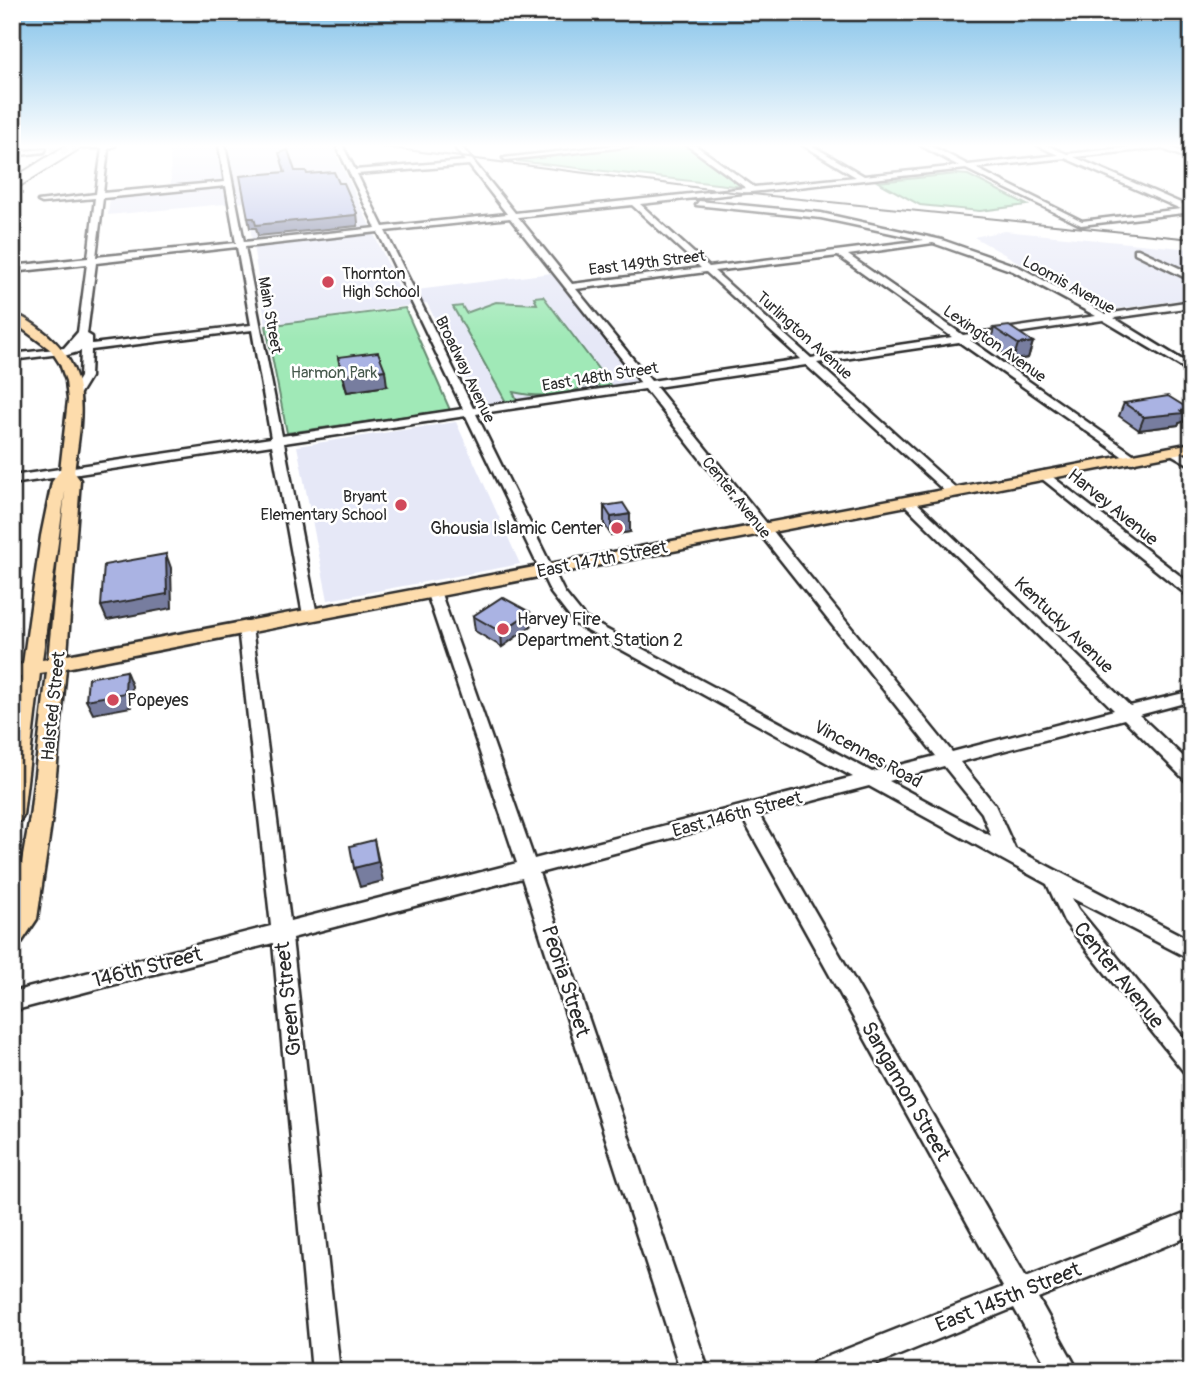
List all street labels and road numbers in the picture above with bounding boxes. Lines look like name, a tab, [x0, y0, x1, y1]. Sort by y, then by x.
street label: East 149th Street	[588, 246, 707, 280]
street label: Loomis Avenue	[1019, 251, 1118, 319]
street label: Main Street	[253, 275, 287, 356]
street label: Turlington Avenue	[752, 287, 857, 384]
street label: Lexington Avenue	[939, 301, 1050, 387]
street label: Broadway Avenue	[431, 313, 500, 426]
street label: East 148th Street	[541, 358, 660, 396]
street label: Center Avenue	[697, 453, 775, 542]
street label: Harvey Avenue	[1063, 464, 1163, 551]
street label: East 147th Street	[535, 535, 670, 583]
street label: Kentucky Avenue	[1009, 572, 1118, 679]
street label: Halsted Street	[36, 650, 71, 762]
street label: Vincennes Road	[810, 715, 926, 794]
street label: East 146th Street	[670, 786, 805, 843]
street label: Center Avenue	[1067, 916, 1170, 1035]
street label: Peoria Street	[535, 922, 596, 1041]
street label: Green Street	[269, 940, 308, 1057]
street label: 146th Street	[89, 941, 205, 994]
street label: Sangamon Street	[855, 1017, 957, 1166]
street label: East 145th Street	[931, 1256, 1085, 1339]

